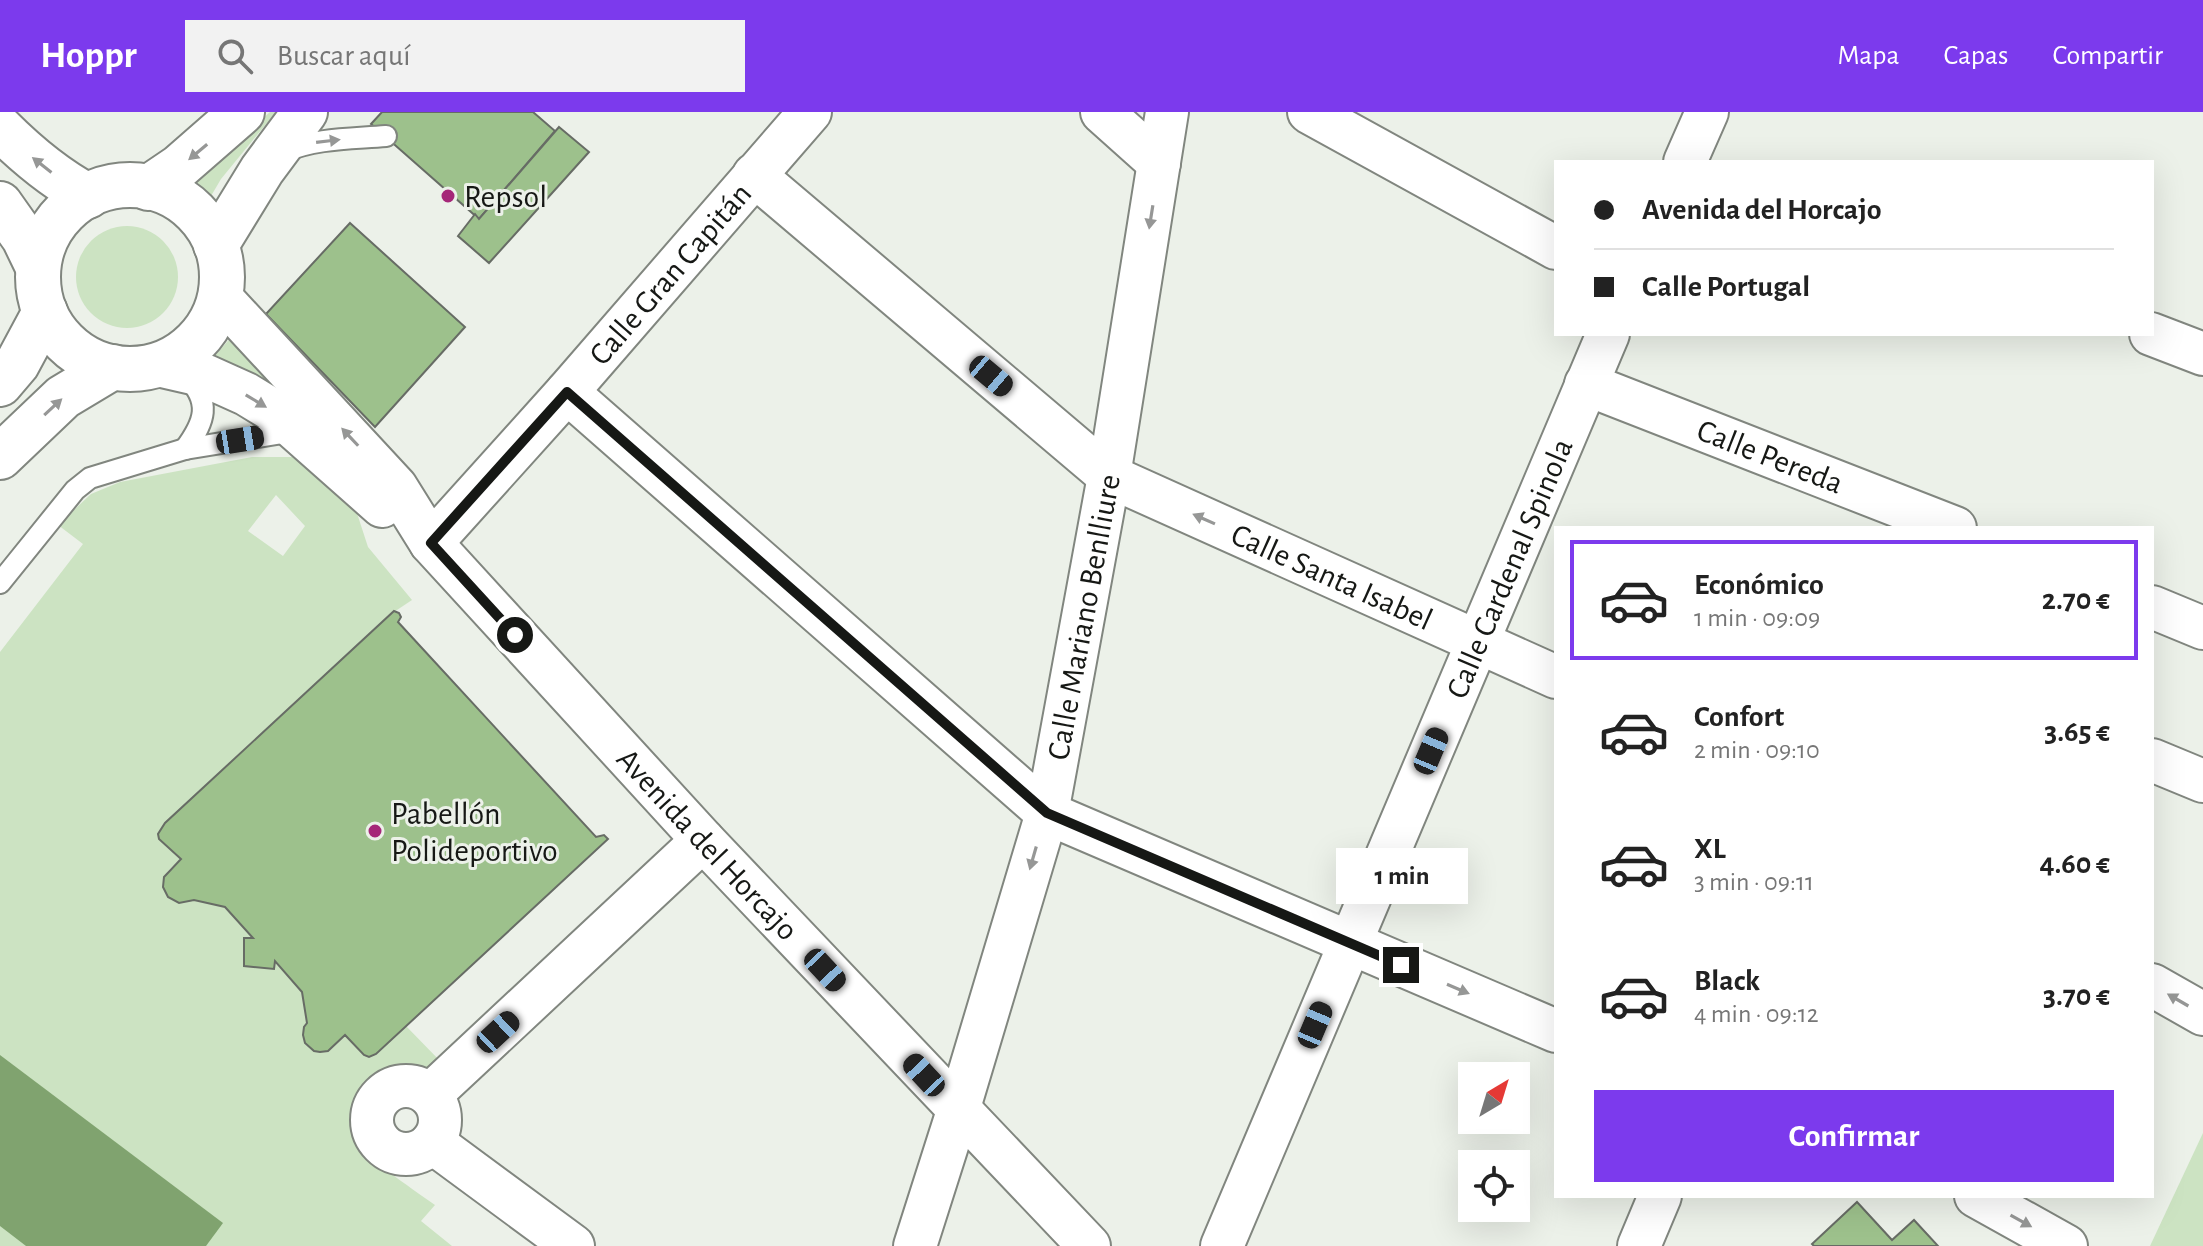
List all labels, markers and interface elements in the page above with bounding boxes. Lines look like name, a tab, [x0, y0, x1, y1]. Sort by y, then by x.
search box	[185, 20, 745, 92]
icon: search	[213, 34, 257, 78]
text: Hoppr	[40, 37, 137, 75]
text: Buscar aquí	[277, 41, 410, 71]
text: Mapa	[1837, 42, 1899, 70]
text: Capas	[1943, 42, 2008, 70]
text: Compartir	[2052, 42, 2163, 70]
one-way arrow	[316, 134, 341, 147]
one-way arrow	[188, 143, 208, 160]
one-way arrow	[32, 157, 52, 173]
street label: Calle Gran Capitán	[583, 177, 758, 371]
place label: Repsol	[464, 181, 547, 213]
marker: Repsol	[439, 187, 457, 205]
text: Avenida del Horcajo	[1642, 195, 1882, 225]
one-way arrow	[1144, 205, 1157, 230]
text: Calle Portugal	[1642, 272, 1810, 302]
car	[965, 351, 1017, 401]
one-way arrow	[245, 393, 267, 407]
one-way arrow	[43, 399, 62, 417]
street label: Calle Pereda	[1693, 414, 1848, 500]
car	[214, 424, 266, 456]
one-way arrow	[341, 428, 359, 447]
street label: Calle Cardenal Spinola	[1441, 434, 1579, 703]
street label: Calle Mariano Benlliure	[1042, 472, 1126, 762]
one-way arrow	[1192, 512, 1216, 525]
street label: Calle Santa Isabel	[1226, 518, 1437, 636]
icon: car	[1598, 564, 1670, 636]
text: Económico	[1694, 570, 1824, 600]
text: 2.70 €	[2042, 585, 2110, 615]
text: 1 min · 09:09	[1694, 605, 1820, 631]
route start	[497, 617, 533, 653]
icon: car	[1598, 696, 1670, 768]
text: Confort	[1694, 702, 1784, 732]
text: 3.65 €	[2044, 717, 2110, 747]
car	[1411, 724, 1451, 778]
text: 2 min · 09:10	[1694, 737, 1820, 763]
street label: Avenida del Horcajo	[611, 743, 804, 947]
place label: Pabellón Polideportivo	[391, 798, 558, 867]
marker: Pabellón Polideportivo	[366, 822, 384, 840]
icon: car	[1598, 828, 1670, 900]
text: XL	[1694, 834, 1726, 864]
one-way arrow	[1026, 846, 1039, 870]
callout: 1 min	[1335, 849, 1467, 905]
text: 4.60 €	[2039, 849, 2110, 879]
text: 1 min	[1375, 863, 1429, 889]
text: 3 min · 09:11	[1694, 869, 1814, 895]
car	[800, 944, 850, 996]
route end	[1383, 947, 1419, 983]
icon: car	[1598, 960, 1670, 1032]
text: Black	[1694, 966, 1760, 996]
text: 3.70 €	[2043, 981, 2110, 1011]
one-way arrow	[1447, 983, 1470, 996]
one-way arrow	[2166, 993, 2189, 1007]
car	[1295, 998, 1335, 1052]
text: 4 min · 09:12	[1694, 1001, 1819, 1027]
car	[472, 1007, 524, 1057]
car	[899, 1049, 949, 1101]
north arrow	[1458, 1062, 1530, 1134]
map controls	[1458, 1062, 1530, 1222]
button: Confirmar	[1594, 1090, 2114, 1182]
button: locate	[1458, 1150, 1530, 1222]
one-way arrow	[2010, 1214, 2032, 1228]

